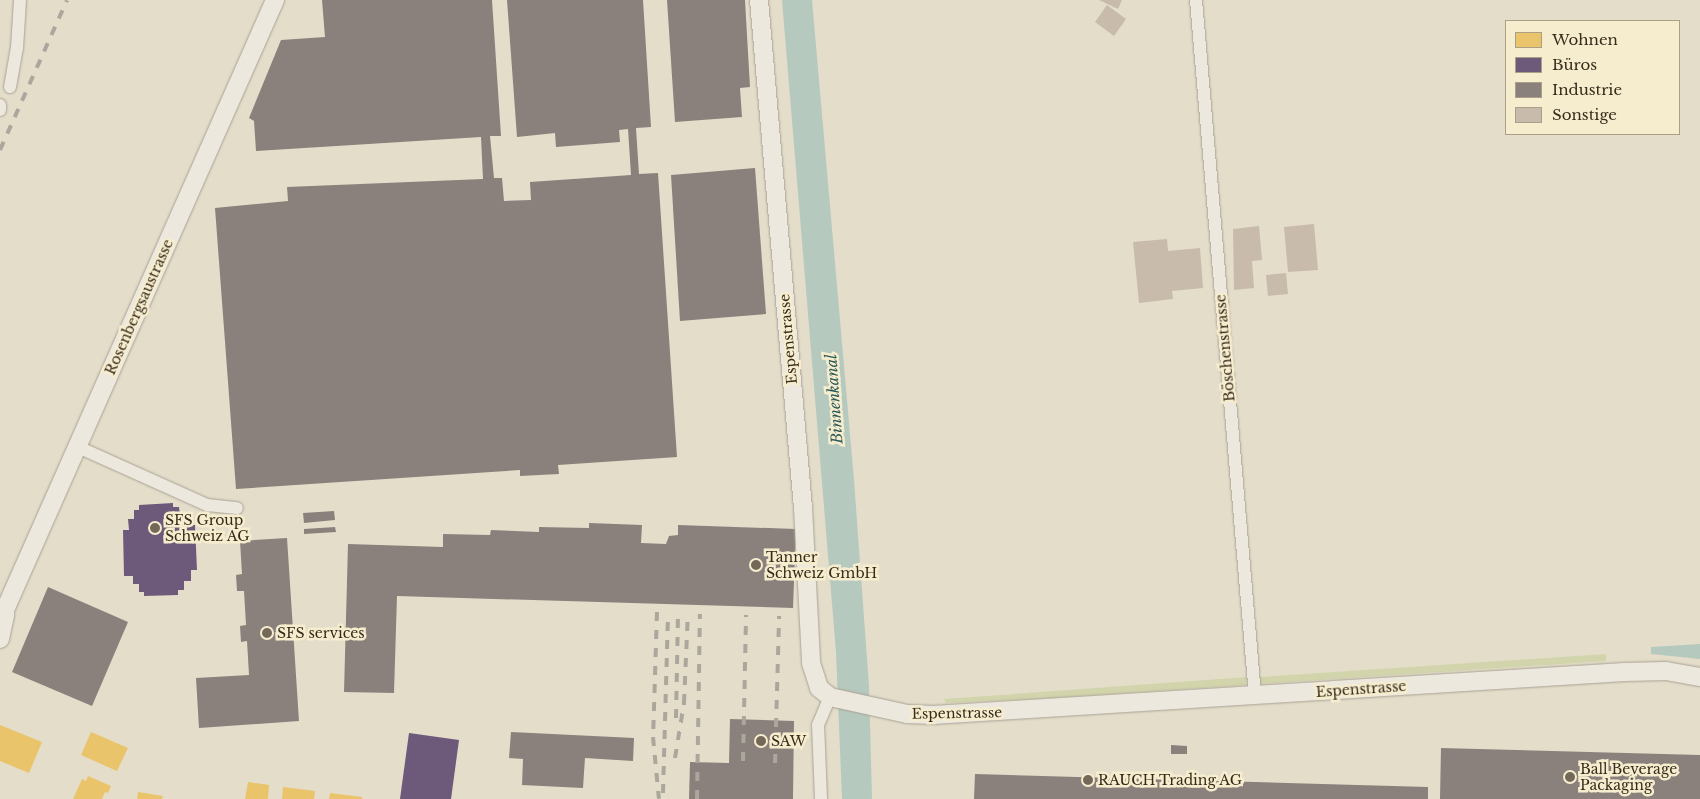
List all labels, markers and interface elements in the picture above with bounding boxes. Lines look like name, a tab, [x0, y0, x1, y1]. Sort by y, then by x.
legend	[1505, 20, 1680, 135]
text: Wohnen	[1552, 30, 1618, 49]
text: Büros	[1552, 55, 1597, 74]
text: Industrie	[1552, 80, 1622, 99]
text: Sonstige	[1552, 105, 1617, 124]
street label: Rosenbergsaustrasse	[102, 237, 176, 377]
street label: Espenstrasse	[776, 293, 800, 385]
street label: Böschenstrasse	[1212, 294, 1238, 402]
water label: Binnenkanal	[822, 354, 846, 444]
place label: SFS Group Schweiz AG	[165, 512, 250, 544]
marker: SFS Group Schweiz AG	[149, 522, 161, 534]
place label: Tanner Schweiz GmbH	[766, 549, 877, 582]
marker: Tanner Schweiz GmbH	[750, 559, 762, 571]
place label: SFS services	[277, 625, 365, 641]
marker: SFS services	[261, 627, 273, 639]
street label: Espenstrasse	[1315, 677, 1407, 701]
street label: Espenstrasse	[912, 704, 1002, 722]
place label: SAW	[771, 733, 806, 749]
marker: SAW	[755, 735, 767, 747]
place label: Ball Beverage Packaging	[1580, 761, 1677, 794]
marker: Ball Beverage Packaging	[1564, 771, 1576, 783]
place label: RAUCH Trading AG	[1098, 772, 1243, 788]
marker: RAUCH Trading AG	[1082, 774, 1094, 786]

